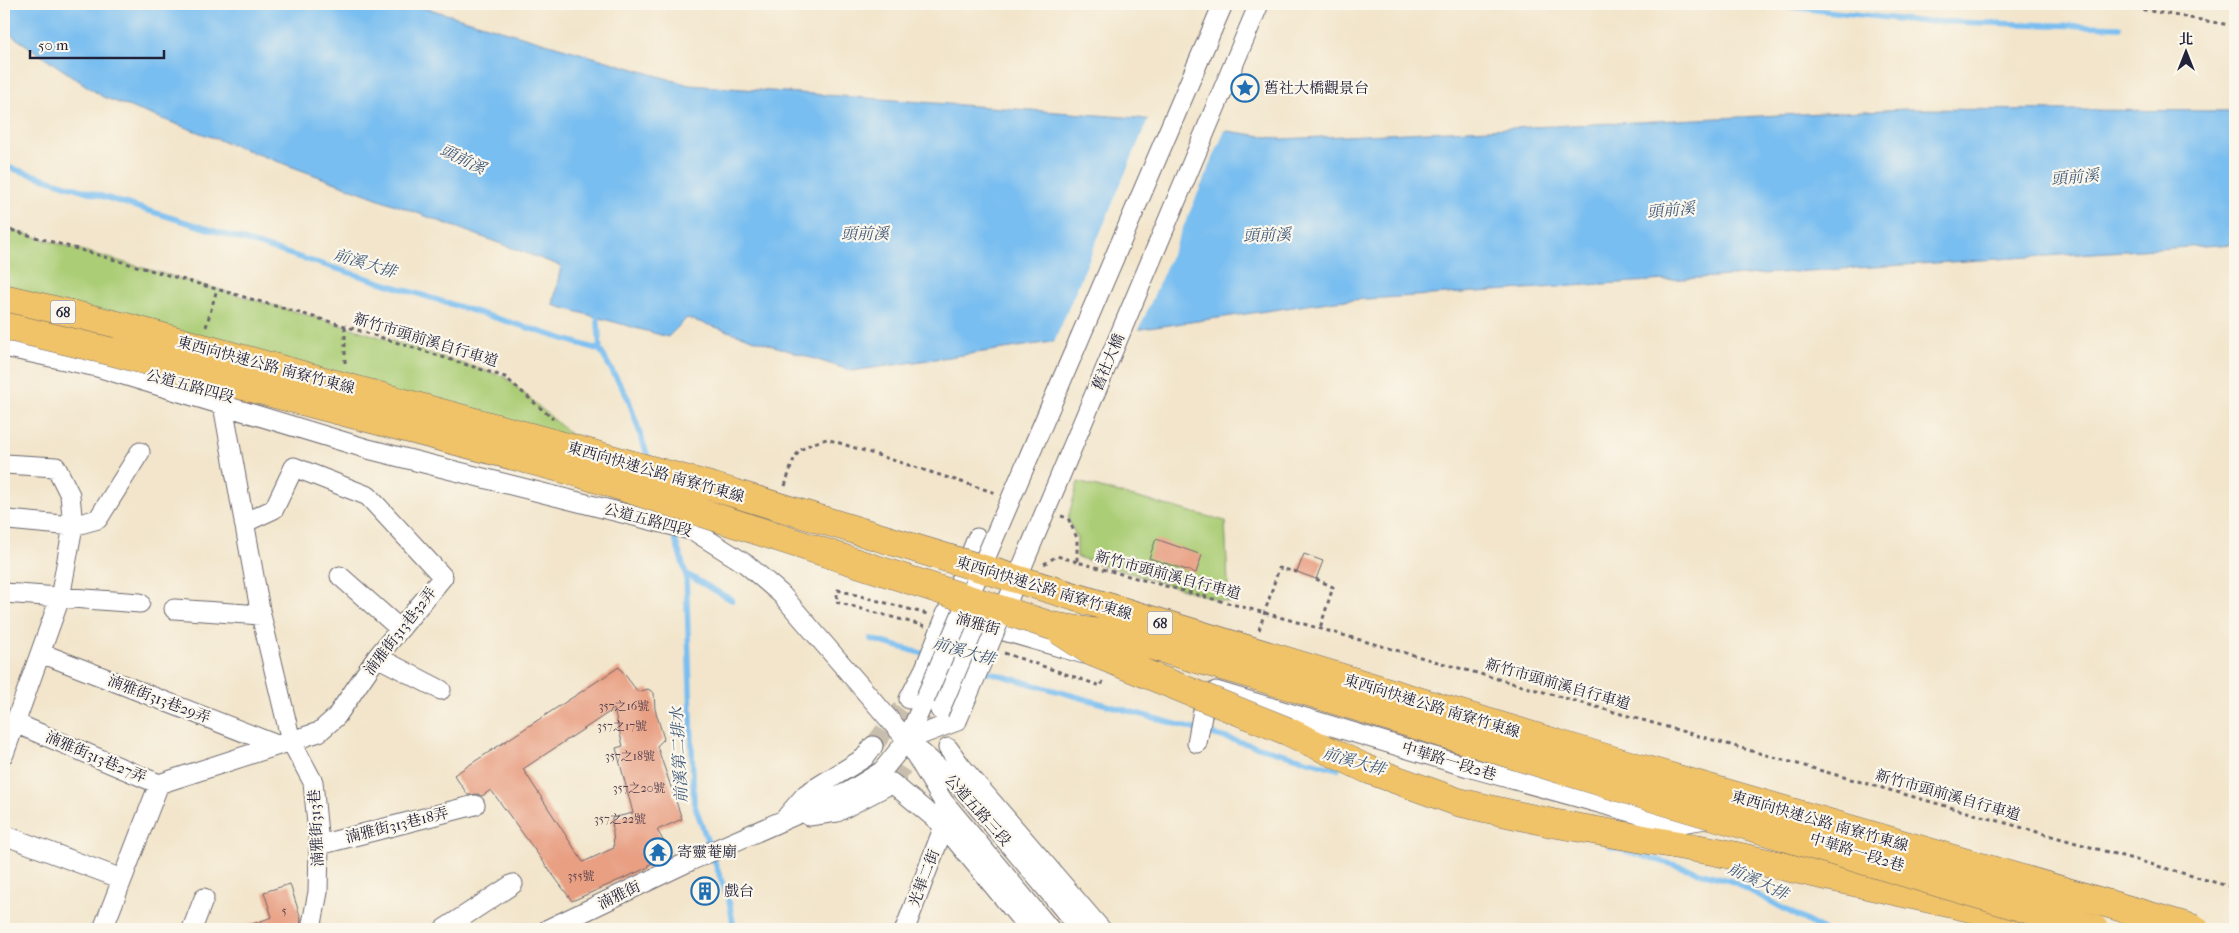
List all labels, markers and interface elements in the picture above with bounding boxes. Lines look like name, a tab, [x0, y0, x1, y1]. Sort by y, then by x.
scale bar	[30, 28, 164, 60]
north arrow	[2162, 28, 2212, 78]
text: 北	[2179, 31, 2193, 48]
text: 50 m	[38, 36, 69, 54]
place icon: 舊社大橋觀景台	[1230, 73, 1260, 103]
place label: 舊社大橋觀景台	[1264, 79, 1369, 97]
water label: 頭前溪	[437, 140, 491, 179]
water label: 頭前溪	[2050, 165, 2102, 189]
water label: 頭前溪	[1646, 198, 1698, 222]
water label: 頭前溪	[841, 224, 891, 243]
water label: 頭前溪	[1243, 225, 1293, 245]
water label: 前溪大排	[332, 245, 400, 282]
road number: 68	[50, 300, 76, 324]
street label: 新竹市頭前溪自行車道	[352, 309, 500, 371]
street label: 舊社大橋	[1088, 331, 1128, 393]
street label: 東西向快速公路 南寮竹東線	[175, 333, 357, 397]
street label: 公道五路四段	[144, 366, 236, 406]
street label: 東西向快速公路 南寮竹東線	[565, 438, 747, 506]
street label: 公道五路四段	[602, 500, 694, 540]
street label: 新竹市頭前溪自行車道	[1093, 547, 1243, 603]
street label: 東西向快速公路 南寮竹東線	[954, 553, 1134, 623]
street label: 湳雅街313巷32弄	[360, 583, 440, 679]
street label: 湳雅街	[954, 609, 1002, 639]
road number: 68	[1148, 612, 1172, 634]
water label: 前溪大排	[931, 633, 999, 670]
street label: 新竹市頭前溪自行車道	[1483, 655, 1633, 713]
street label: 湳雅街313巷29弄	[105, 671, 213, 727]
street label: 東西向快速公路 南寮竹東線	[1342, 671, 1522, 741]
house number: 357之16號	[599, 699, 649, 713]
water label: 前溪第二排水	[667, 705, 691, 803]
house number: 357之17號	[597, 719, 647, 733]
street label: 湳雅街313巷27弄	[43, 728, 149, 786]
street label: 中華路一段2巷	[1400, 738, 1498, 784]
water label: 前溪大排	[1321, 743, 1389, 780]
house number: 357之18號	[605, 749, 655, 763]
street label: 新竹市頭前溪自行車道	[1873, 766, 2023, 824]
street label: 公道五路三段	[941, 771, 1015, 849]
house number: 357之20號	[613, 781, 665, 795]
street label: 東西向快速公路 南寮竹東線	[1729, 787, 1911, 855]
street label: 湳雅街313巷	[305, 789, 327, 867]
street label: 湳雅街313巷18弄	[344, 803, 450, 847]
house number: 357之22號	[594, 812, 646, 826]
street label: 中華路一段2巷	[1808, 829, 1906, 875]
temple icon: 寄靈菴廟	[643, 837, 673, 867]
place label: 寄靈菴廟	[677, 843, 737, 861]
street label: 光華二街	[905, 847, 943, 909]
water label: 前溪大排	[1725, 858, 1793, 904]
house number: 355號	[567, 869, 595, 883]
building icon: 戲台	[690, 876, 720, 906]
street label: 湳雅街	[595, 877, 643, 913]
place label: 戲台	[724, 882, 754, 900]
house number: 5	[281, 904, 287, 918]

